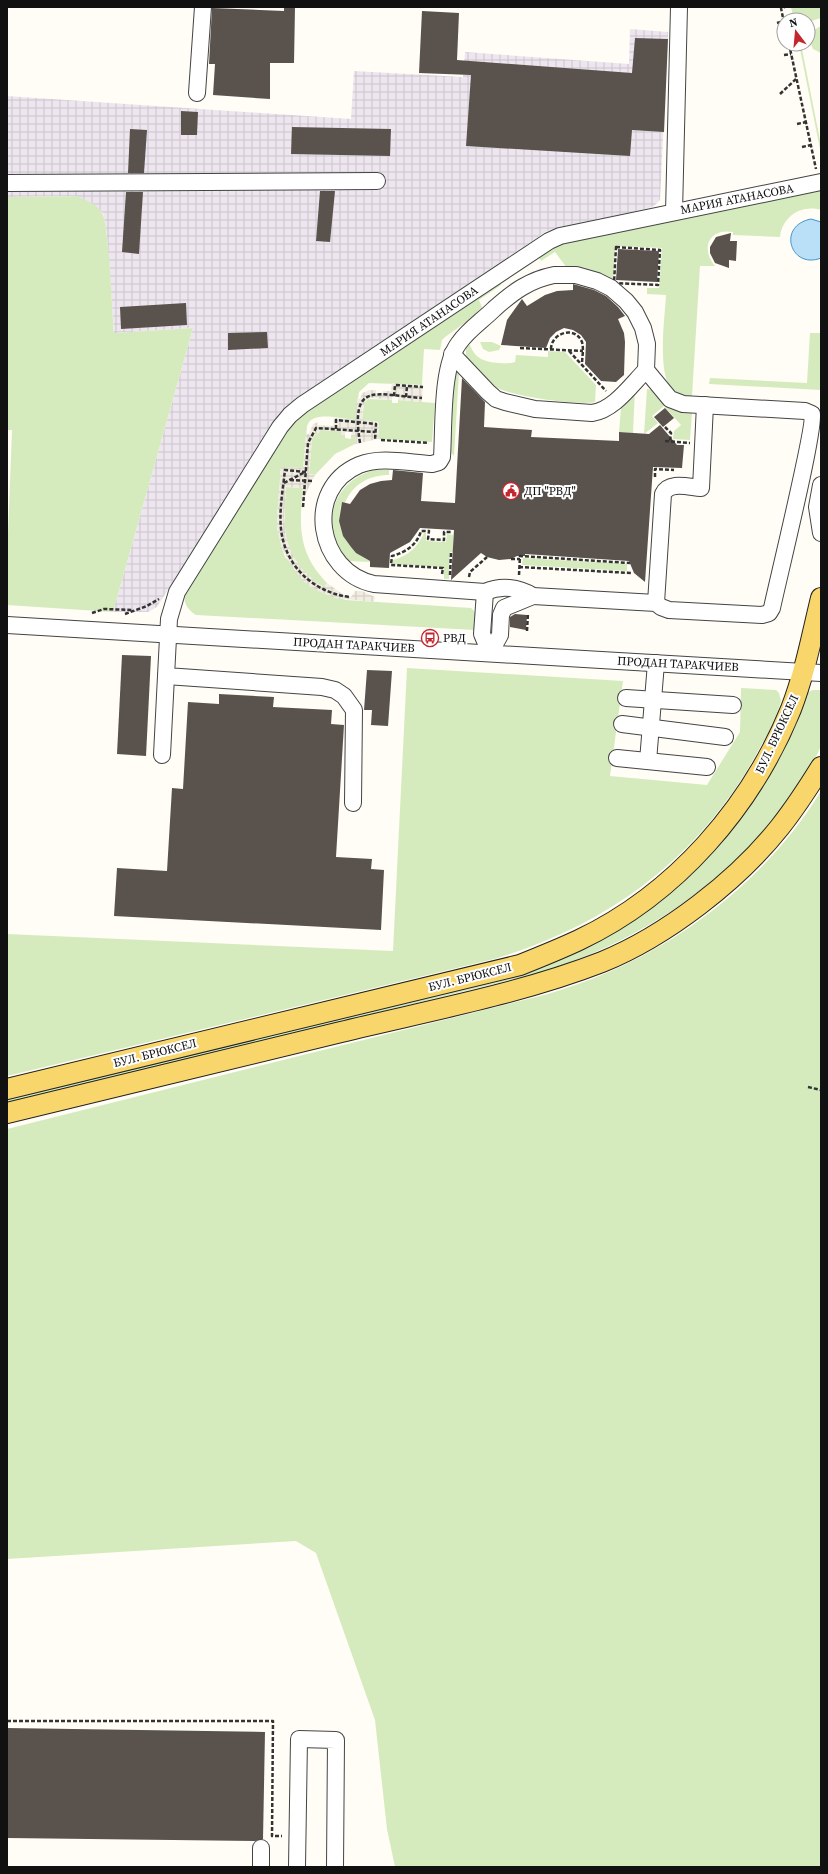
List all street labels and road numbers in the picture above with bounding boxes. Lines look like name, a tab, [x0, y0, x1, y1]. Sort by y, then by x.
street label: МАРИЯ АТАНАСОВА	[679, 180, 795, 218]
street label: МАРИЯ АТАНАСОВА	[377, 282, 481, 360]
street label: ПРОДАН ТАРАКЧИЕВ	[293, 634, 416, 656]
street label: ПРОДАН ТАРАКЧИЕВ	[617, 653, 740, 675]
street label: БУЛ. БРЮКСЕЛ	[752, 692, 802, 776]
street label: БУЛ. БРЮКСЕЛ	[427, 959, 513, 995]
street label: БУЛ. БРЮКСЕЛ	[112, 1035, 198, 1071]

